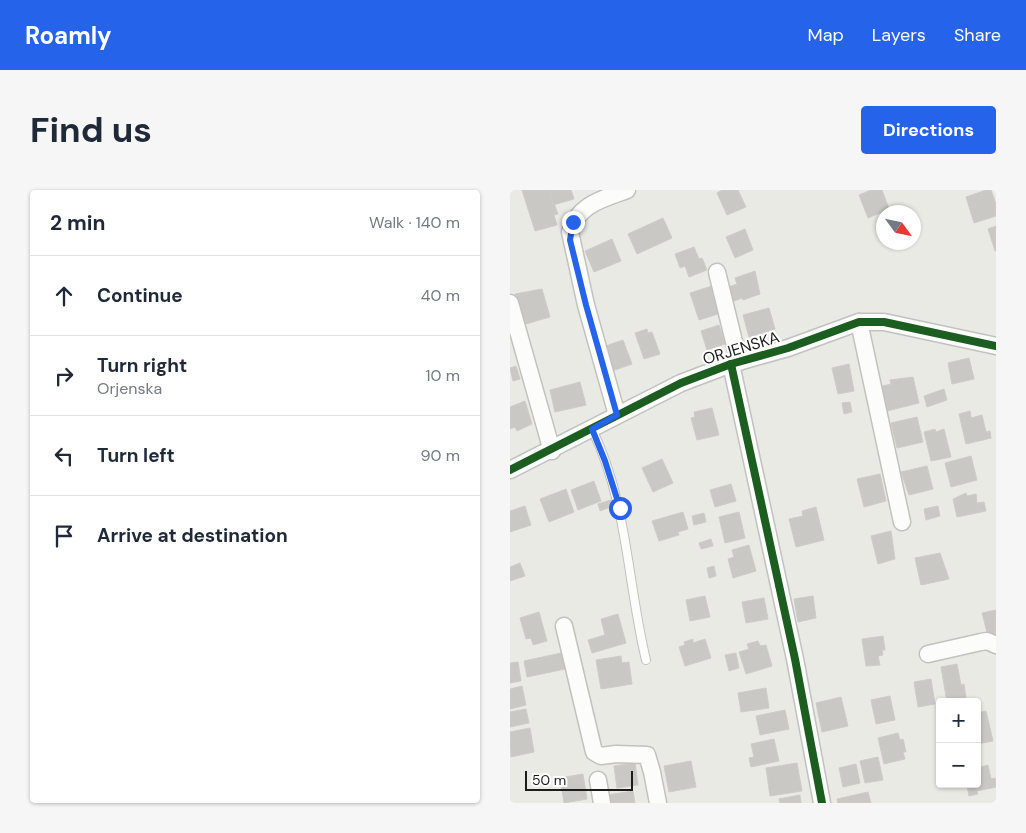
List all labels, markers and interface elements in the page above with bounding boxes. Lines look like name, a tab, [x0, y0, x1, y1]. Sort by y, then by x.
text: Roamly	[25, 20, 112, 51]
text: Map	[808, 23, 844, 47]
text: Layers	[872, 23, 926, 47]
text: Share	[954, 23, 1001, 47]
button: Directions	[861, 106, 996, 154]
text: Find us	[30, 107, 152, 153]
north arrow	[876, 205, 921, 250]
text: 2 min	[50, 209, 106, 237]
route end	[562, 211, 585, 234]
text: Walk · 140 m	[369, 212, 460, 233]
icon: ahead	[50, 282, 78, 310]
text: Continue	[97, 283, 183, 308]
text: 40 m	[421, 285, 460, 306]
street label: ORJENSKA	[700, 326, 782, 370]
text: Turn right	[97, 353, 187, 378]
icon: right	[50, 362, 78, 390]
text: 10 m	[426, 365, 460, 386]
text: Orjenska	[97, 378, 162, 399]
icon: left	[50, 442, 78, 470]
text: Turn left	[97, 443, 175, 468]
text: 90 m	[420, 445, 460, 466]
route start	[609, 497, 632, 520]
icon: arrive	[50, 522, 78, 550]
text: Arrive at destination	[97, 523, 288, 548]
map controls	[936, 698, 981, 788]
button: +	[936, 698, 981, 743]
button: −	[936, 743, 981, 788]
scale bar	[525, 768, 632, 791]
text: 50 m	[532, 771, 566, 789]

